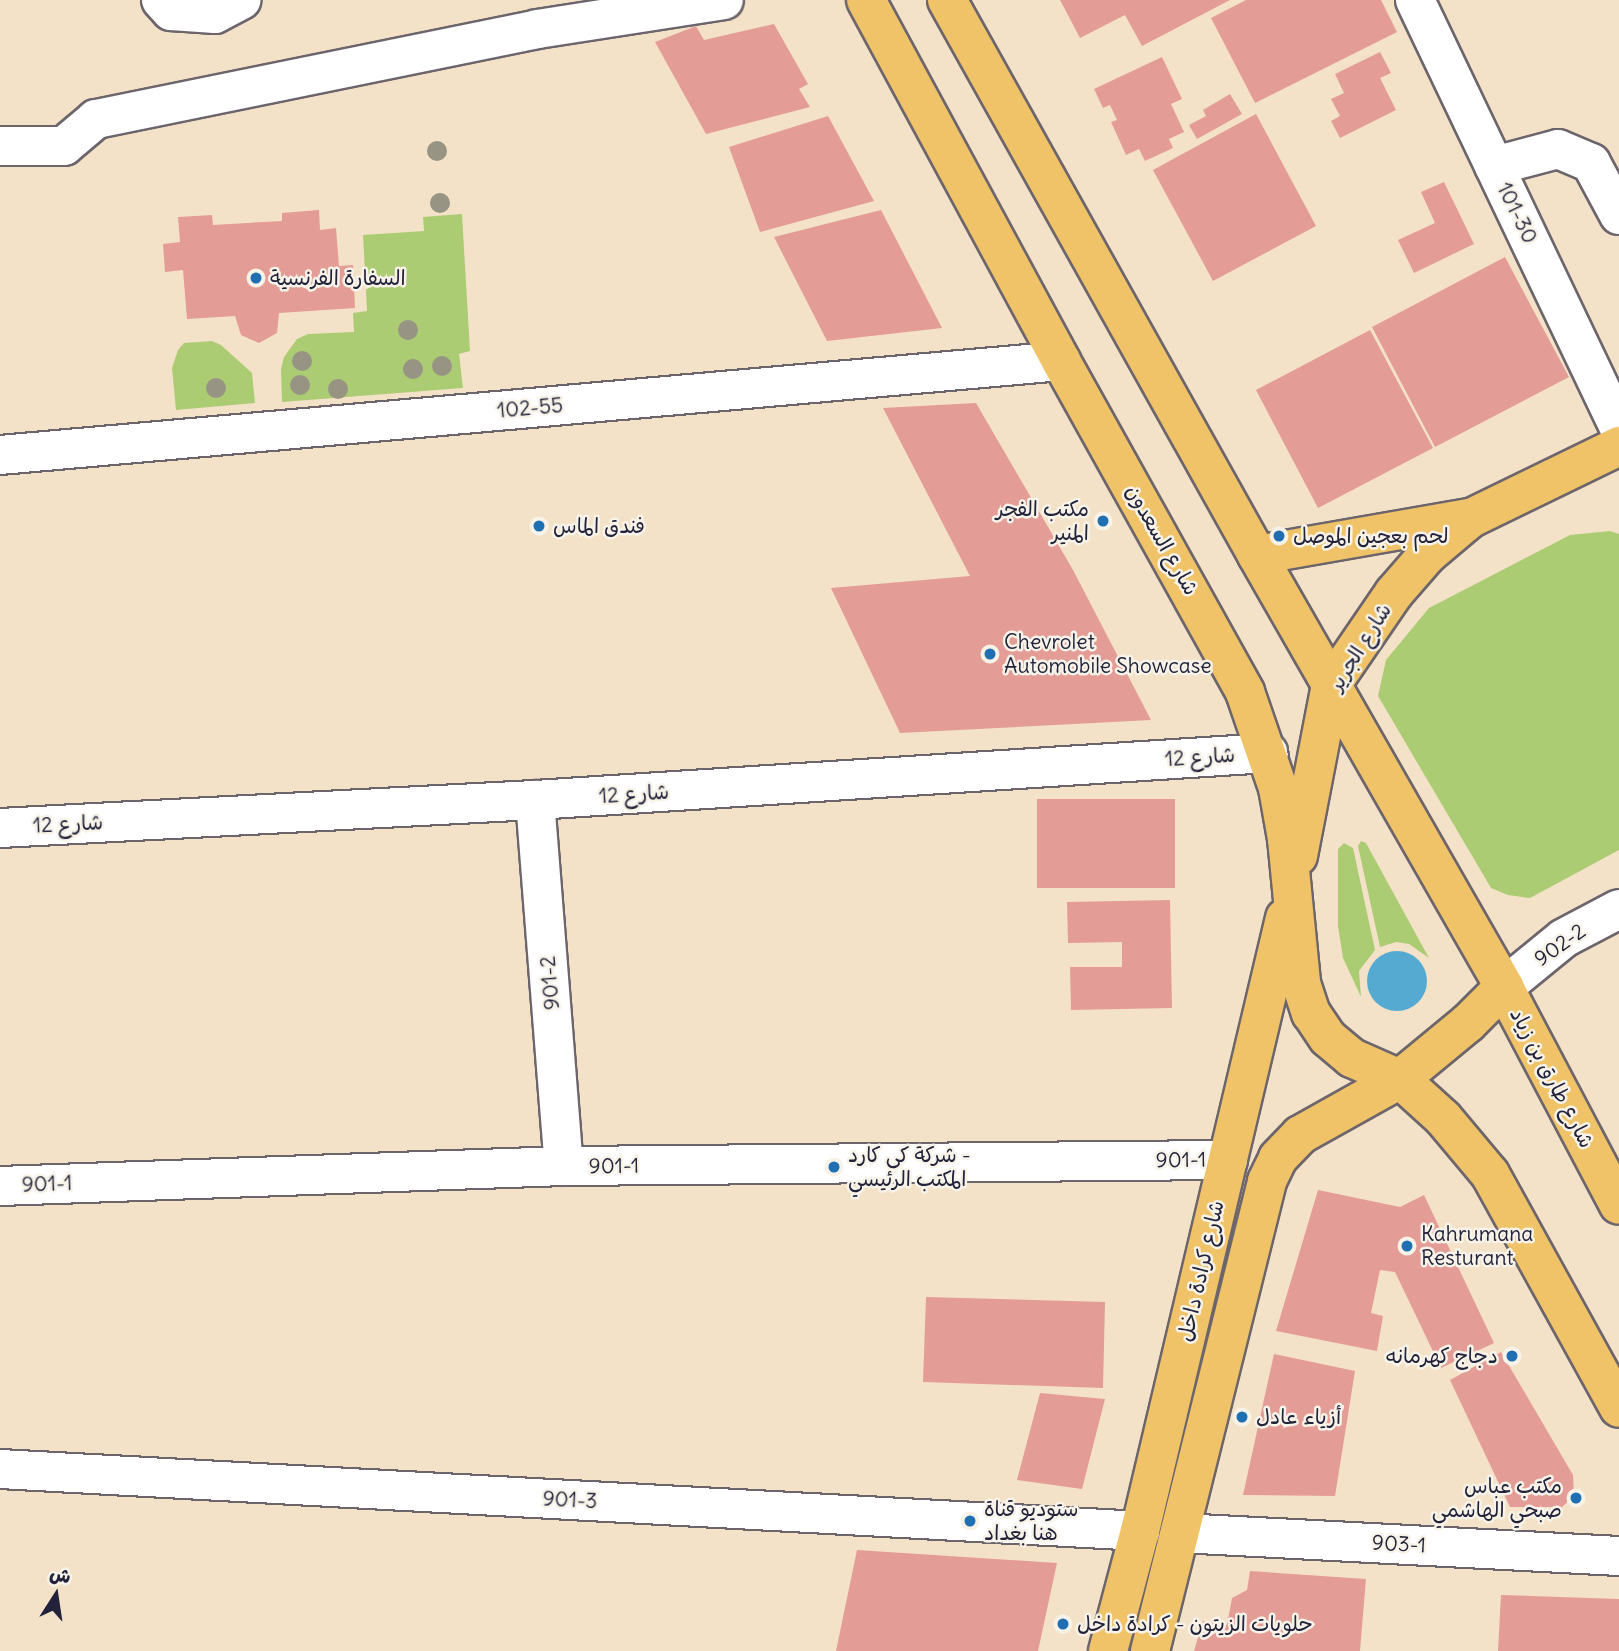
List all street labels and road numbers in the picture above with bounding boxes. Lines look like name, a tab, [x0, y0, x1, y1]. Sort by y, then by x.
street label: 101-30	[1491, 178, 1543, 248]
street label: 102-55	[496, 393, 564, 423]
street label: شارع السعدون	[1120, 480, 1204, 600]
street label: شارع الجرير	[1323, 599, 1397, 695]
street label: شارع 12	[1164, 742, 1236, 772]
street label: شارع 12	[598, 779, 670, 809]
street label: شارع 12	[32, 810, 104, 838]
street label: 902-2	[1530, 918, 1590, 972]
street label: 901-2	[535, 955, 565, 1011]
street label: شارع طارق بن زياد	[1505, 1004, 1599, 1152]
street label: 901-1	[1155, 1147, 1207, 1173]
street label: 901-1	[588, 1153, 640, 1179]
street label: 901-1	[21, 1171, 73, 1197]
street label: شارع كرادة داخل	[1173, 1198, 1229, 1344]
street label: 901-3	[542, 1486, 598, 1514]
street label: 903-1	[1371, 1530, 1427, 1558]

